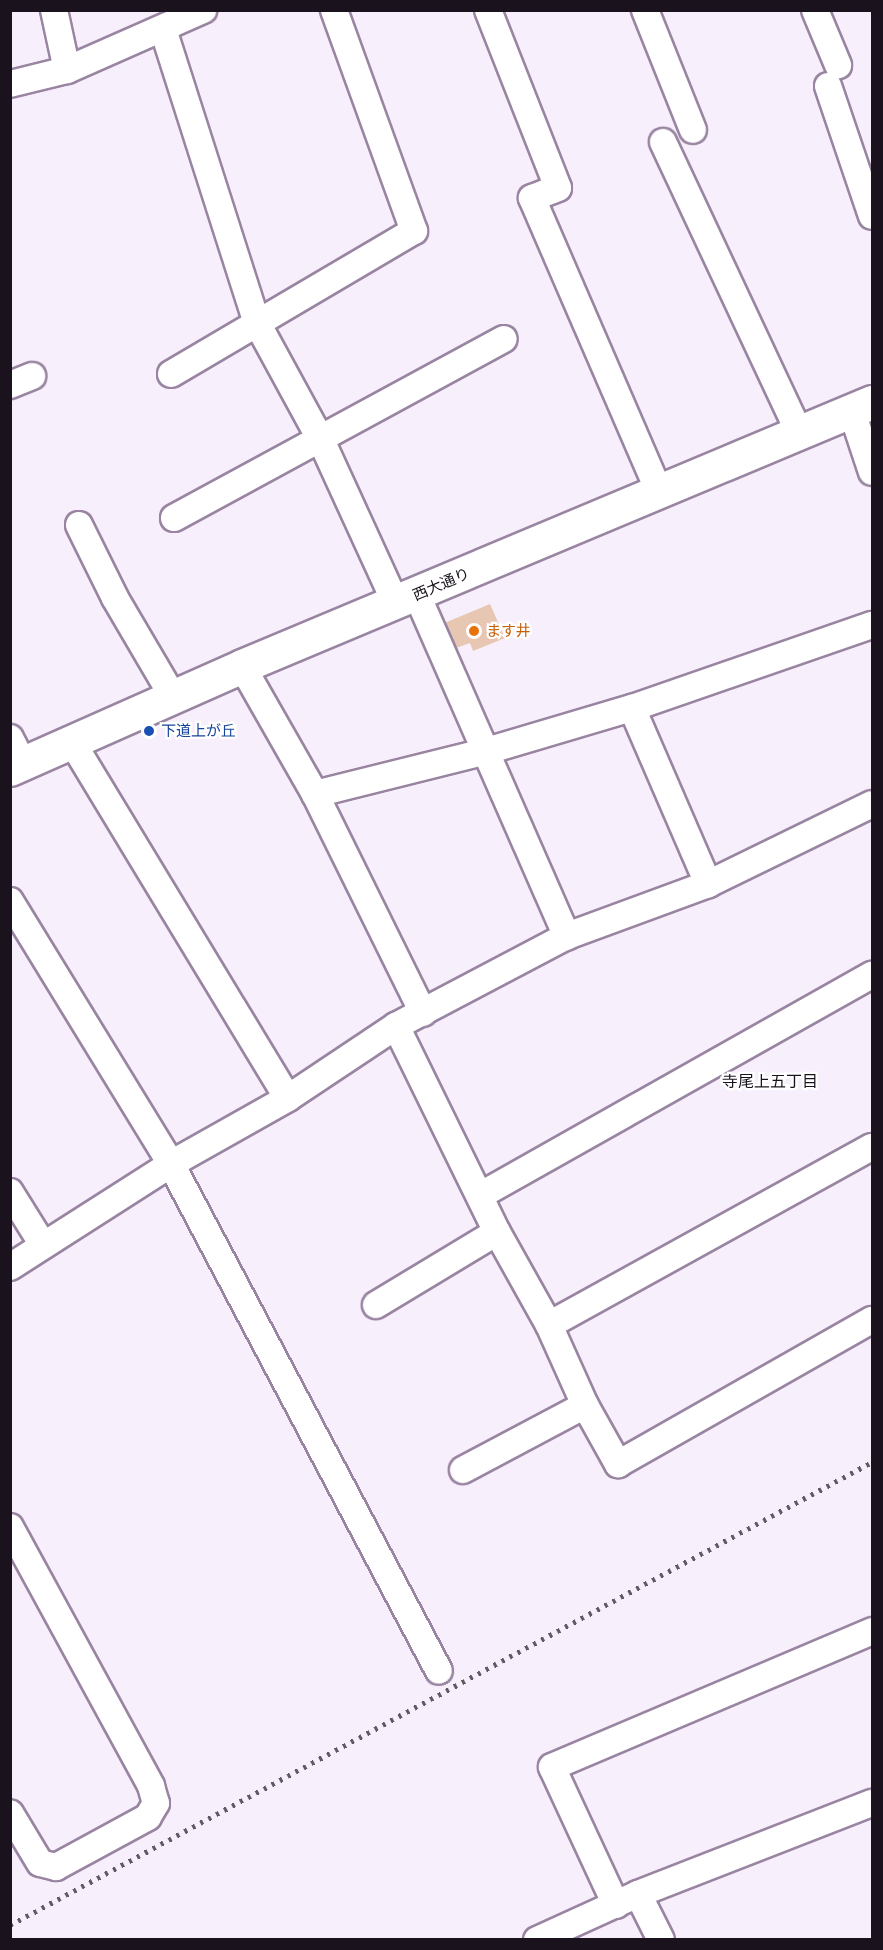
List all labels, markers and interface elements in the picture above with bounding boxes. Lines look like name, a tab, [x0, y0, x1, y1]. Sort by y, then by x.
street label: 西大通り	[410, 564, 472, 604]
place label: ます井	[486, 622, 531, 640]
marker: ます井	[467, 624, 481, 638]
place label: 下道上が丘	[161, 722, 236, 740]
marker: 下道上が丘	[142, 724, 156, 738]
district label: 寺尾上五丁目	[722, 1071, 818, 1091]

